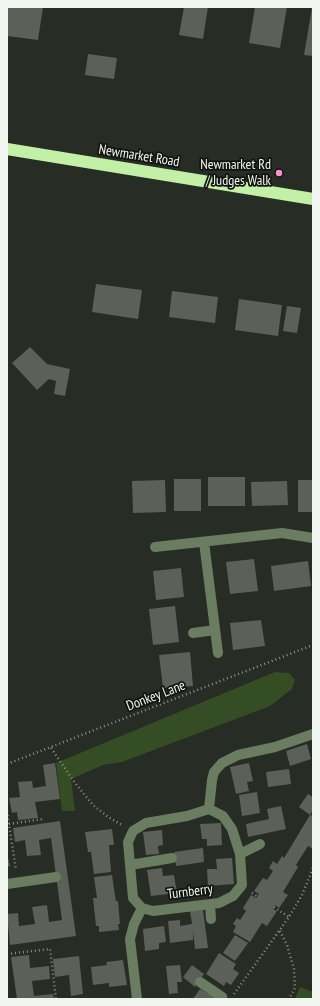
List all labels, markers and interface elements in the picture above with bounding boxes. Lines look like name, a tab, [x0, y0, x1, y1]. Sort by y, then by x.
street label: Newmarket Road	[97, 141, 181, 171]
place label: Newmarket Rd / Judges Walk	[200, 157, 271, 190]
marker: Newmarket Rd / Judges Walk	[274, 168, 284, 178]
street label: Donkey Lane	[124, 677, 188, 715]
street label: Turnberry	[166, 881, 214, 903]

